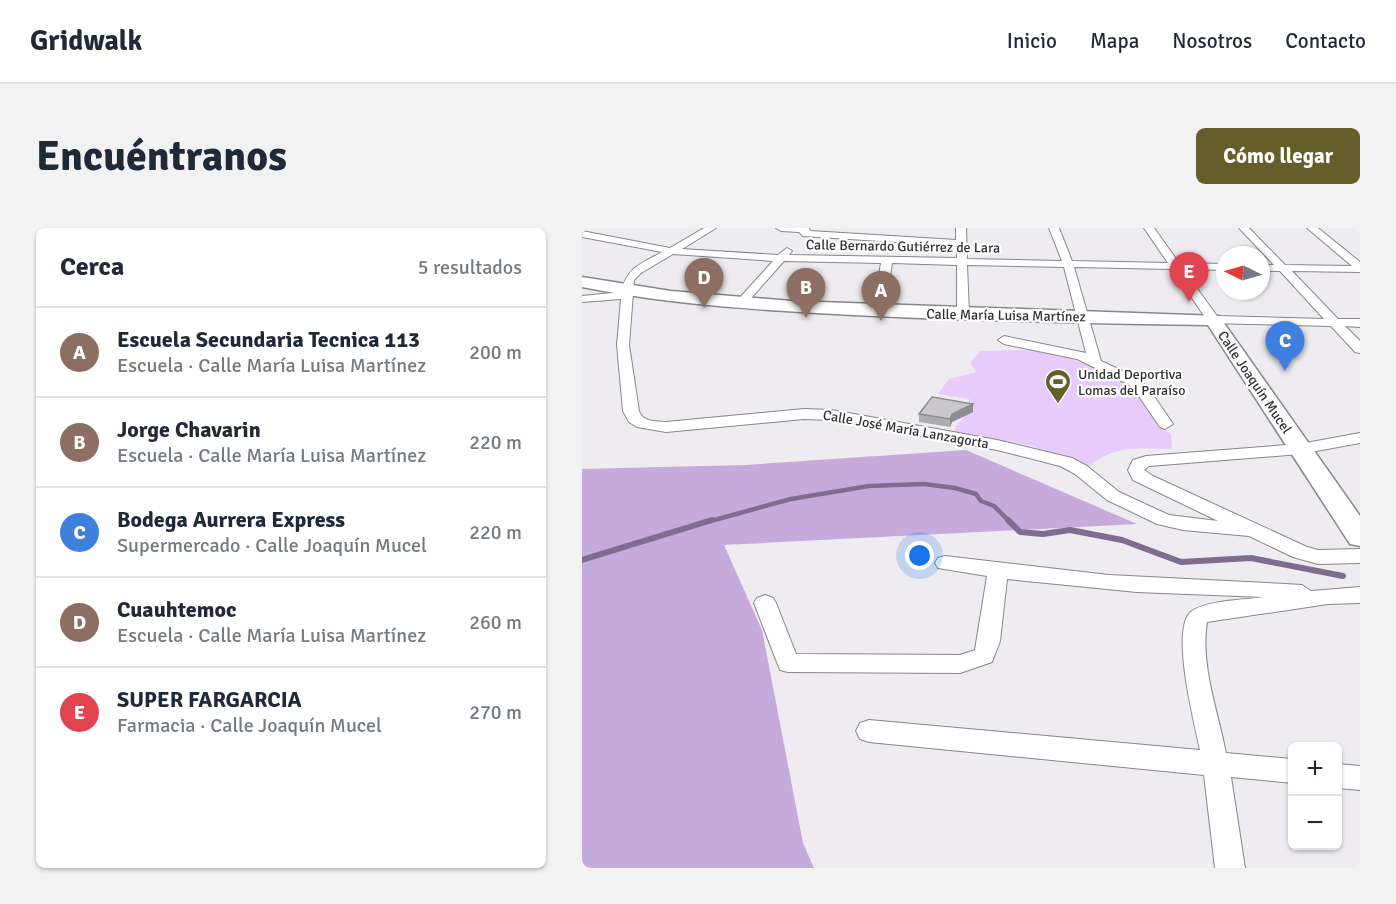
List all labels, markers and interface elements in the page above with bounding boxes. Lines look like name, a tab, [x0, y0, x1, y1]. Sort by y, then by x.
text: Gridwalk	[30, 24, 142, 58]
text: Inicio	[1007, 28, 1057, 54]
text: Mapa	[1090, 28, 1139, 54]
text: Nosotros	[1172, 28, 1252, 54]
text: Contacto	[1285, 28, 1366, 54]
button: Cómo llegar	[1196, 128, 1360, 184]
text: Encuéntranos	[36, 131, 287, 182]
street label: Calle Bernardo Gutiérrez de Lara	[806, 236, 1000, 257]
north arrow	[1216, 246, 1270, 300]
text: Cerca	[60, 251, 124, 283]
pin: E	[1170, 253, 1208, 302]
text: 5 resultados	[418, 255, 522, 280]
pin: D	[684, 259, 724, 308]
pin: B	[786, 268, 826, 318]
pin: A	[862, 272, 900, 321]
street label: Calle María Luisa Martínez	[926, 306, 1086, 325]
pin: C	[1266, 322, 1304, 371]
text: Escuela Secundaria Tecnica 113	[117, 326, 420, 353]
street label: Calle Joaquín Mucel	[1214, 327, 1296, 437]
text: A	[73, 340, 86, 365]
text: 200 m	[469, 340, 522, 365]
text: Escuela · Calle María Luisa Martínez	[117, 353, 426, 378]
place label: Unidad Deportiva Lomas del Paraíso	[1078, 366, 1185, 399]
sports icon: Unidad Deportiva Lomas del Paraíso	[1043, 367, 1073, 405]
street label: Calle José María Lanzagorta	[822, 407, 990, 452]
text: Jorge Chavarin	[117, 416, 261, 443]
text: B	[73, 430, 86, 455]
text: 220 m	[469, 430, 522, 455]
text: Escuela · Calle María Luisa Martínez	[117, 443, 426, 468]
text: Bodega Aurrera Express	[117, 506, 345, 533]
text: C	[73, 520, 86, 545]
text: 220 m	[469, 520, 522, 545]
text: Supermercado · Calle Joaquín Mucel	[117, 533, 427, 558]
your location	[905, 541, 934, 570]
text: Cuauhtemoc	[117, 596, 236, 623]
text: D	[73, 610, 86, 635]
text: 260 m	[469, 610, 522, 635]
text: Escuela · Calle María Luisa Martínez	[117, 623, 426, 648]
text: SUPER FARGARCIA	[117, 686, 302, 713]
text: E	[74, 700, 85, 725]
text: 270 m	[469, 700, 522, 725]
text: Farmacia · Calle Joaquín Mucel	[117, 713, 382, 738]
map controls	[1288, 742, 1342, 850]
button: +	[1288, 742, 1342, 796]
button: −	[1288, 796, 1342, 850]

